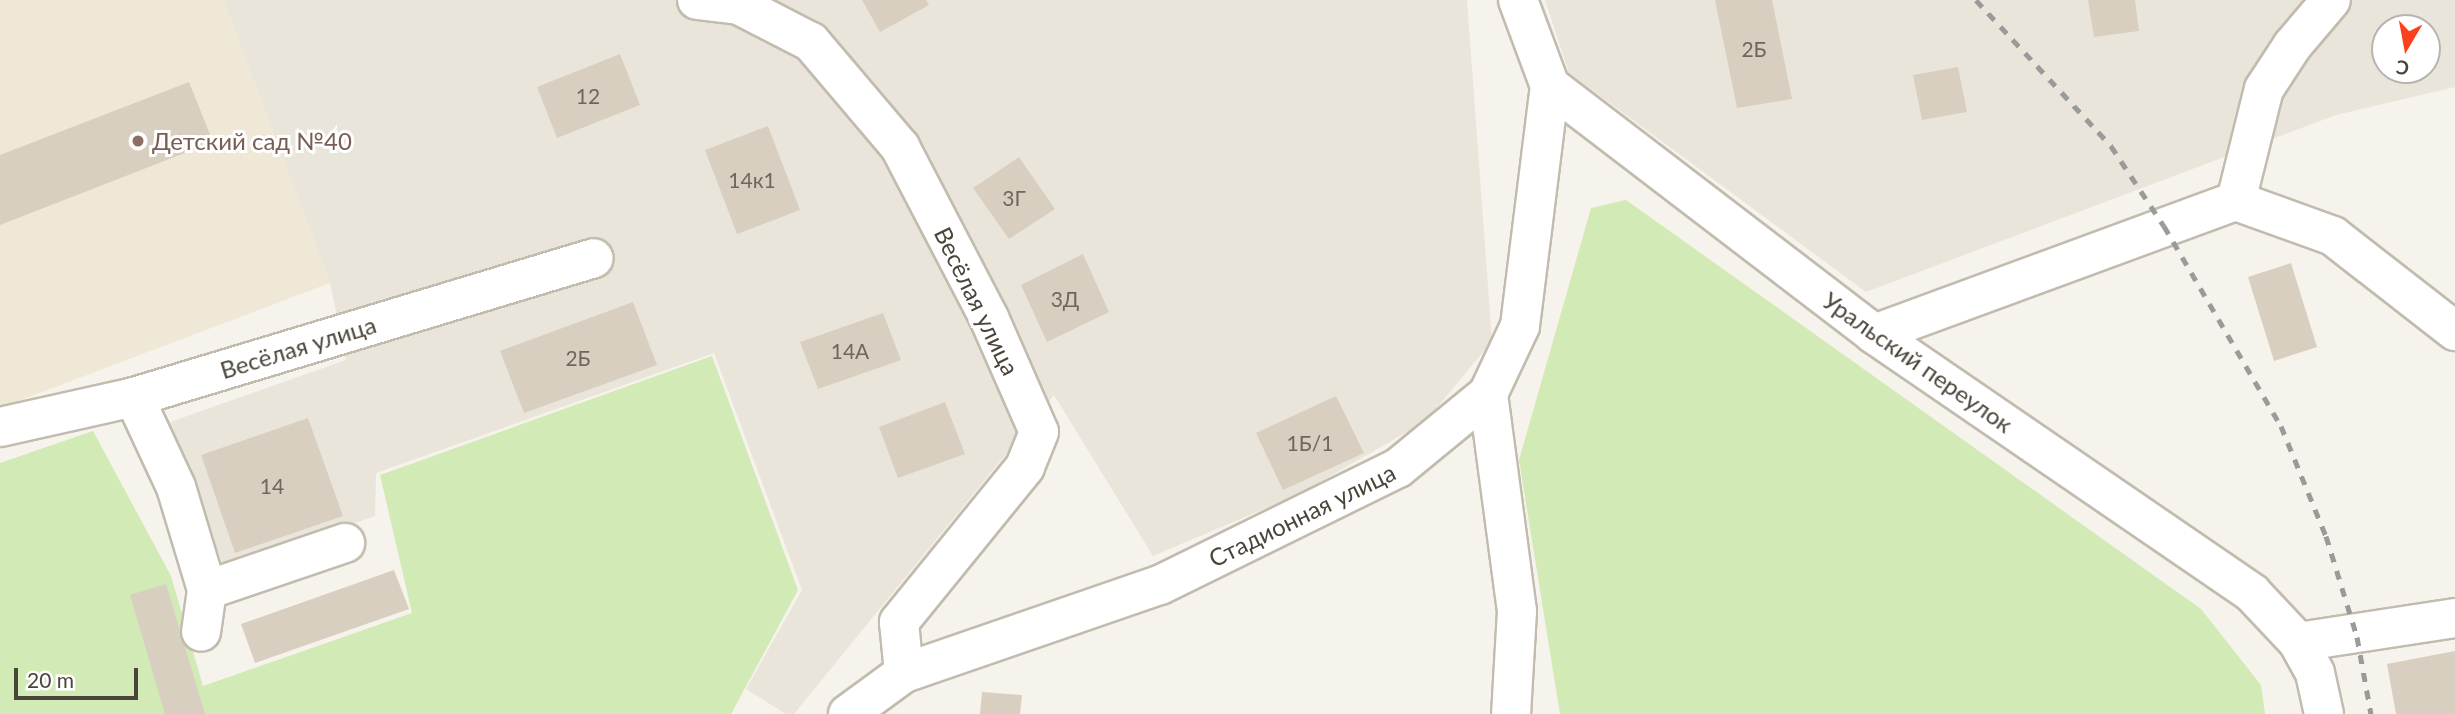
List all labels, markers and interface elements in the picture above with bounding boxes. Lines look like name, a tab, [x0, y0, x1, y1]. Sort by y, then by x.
north arrow	[2371, 14, 2441, 84]
house number: 2Б	[1741, 36, 1767, 62]
text: С	[2394, 56, 2411, 81]
house number: 12	[576, 83, 600, 109]
place label: Детский сад №40	[152, 127, 352, 155]
marker: Детский сад №40	[130, 133, 146, 149]
house number: 14к1	[728, 167, 776, 193]
house number: 3Г	[1002, 185, 1026, 211]
street label: Весёлая улица	[929, 222, 1025, 380]
house number: 3Д	[1051, 286, 1079, 312]
street label: Уральский переулок	[1817, 286, 2019, 438]
street label: Весёлая улица	[217, 310, 379, 384]
house number: 14А	[831, 338, 869, 364]
house number: 2Б	[565, 345, 591, 371]
house number: 1Б/1	[1287, 430, 1333, 456]
street label: Стадионная улица	[1204, 457, 1400, 573]
house number: 14	[260, 473, 284, 499]
scale bar	[18, 654, 142, 698]
text: 20 m	[27, 667, 74, 692]

